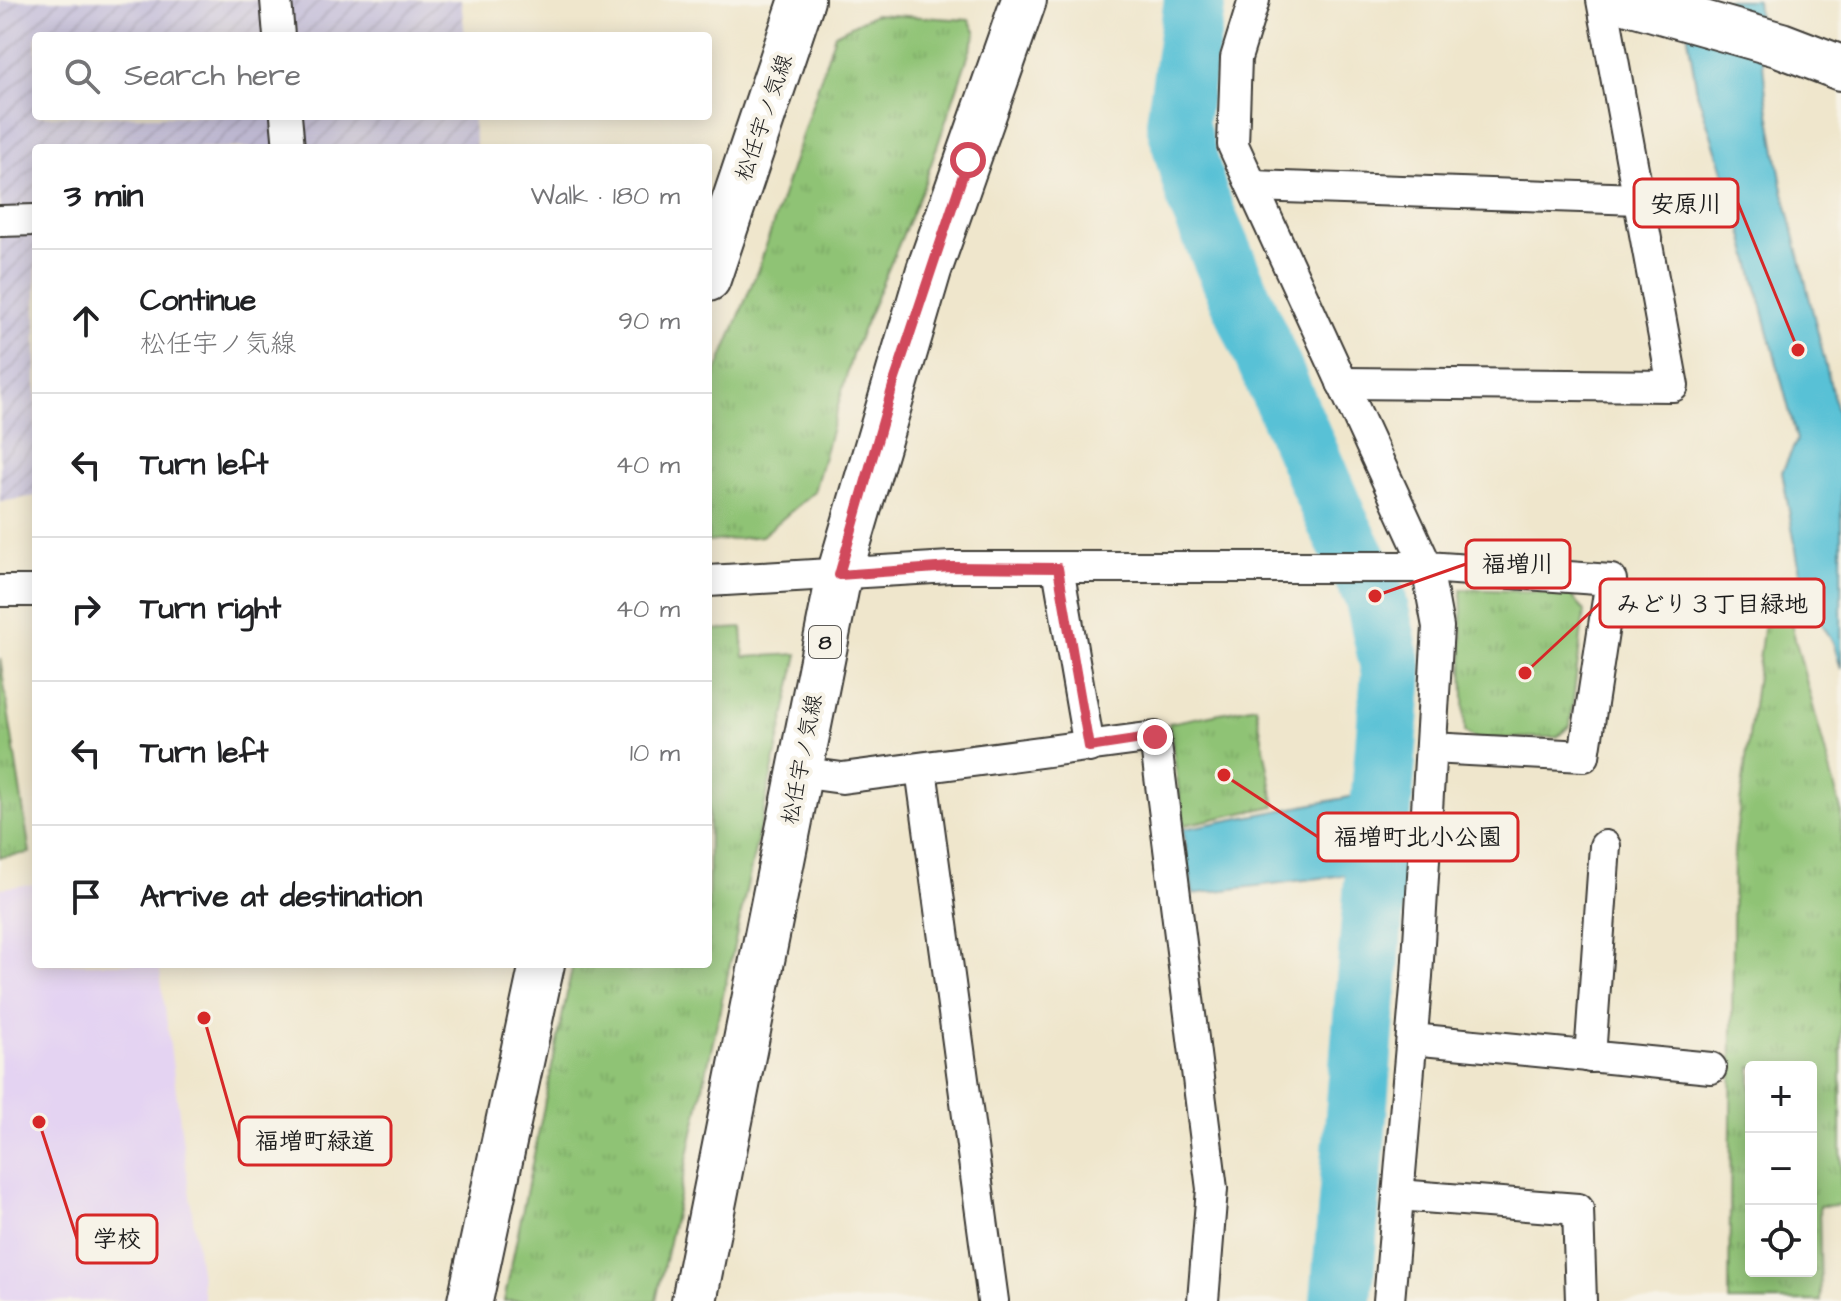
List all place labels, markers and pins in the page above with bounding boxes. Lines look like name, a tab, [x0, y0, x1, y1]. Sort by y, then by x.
callout: 安原川	[1634, 179, 1738, 227]
callout: 福増川	[1466, 540, 1570, 588]
callout: みどり３丁目緑地	[1600, 579, 1824, 627]
callout: 福増町北小公園	[1318, 813, 1518, 861]
callout: 福増町緑道	[239, 1117, 391, 1165]
callout: 学校	[77, 1215, 157, 1263]

